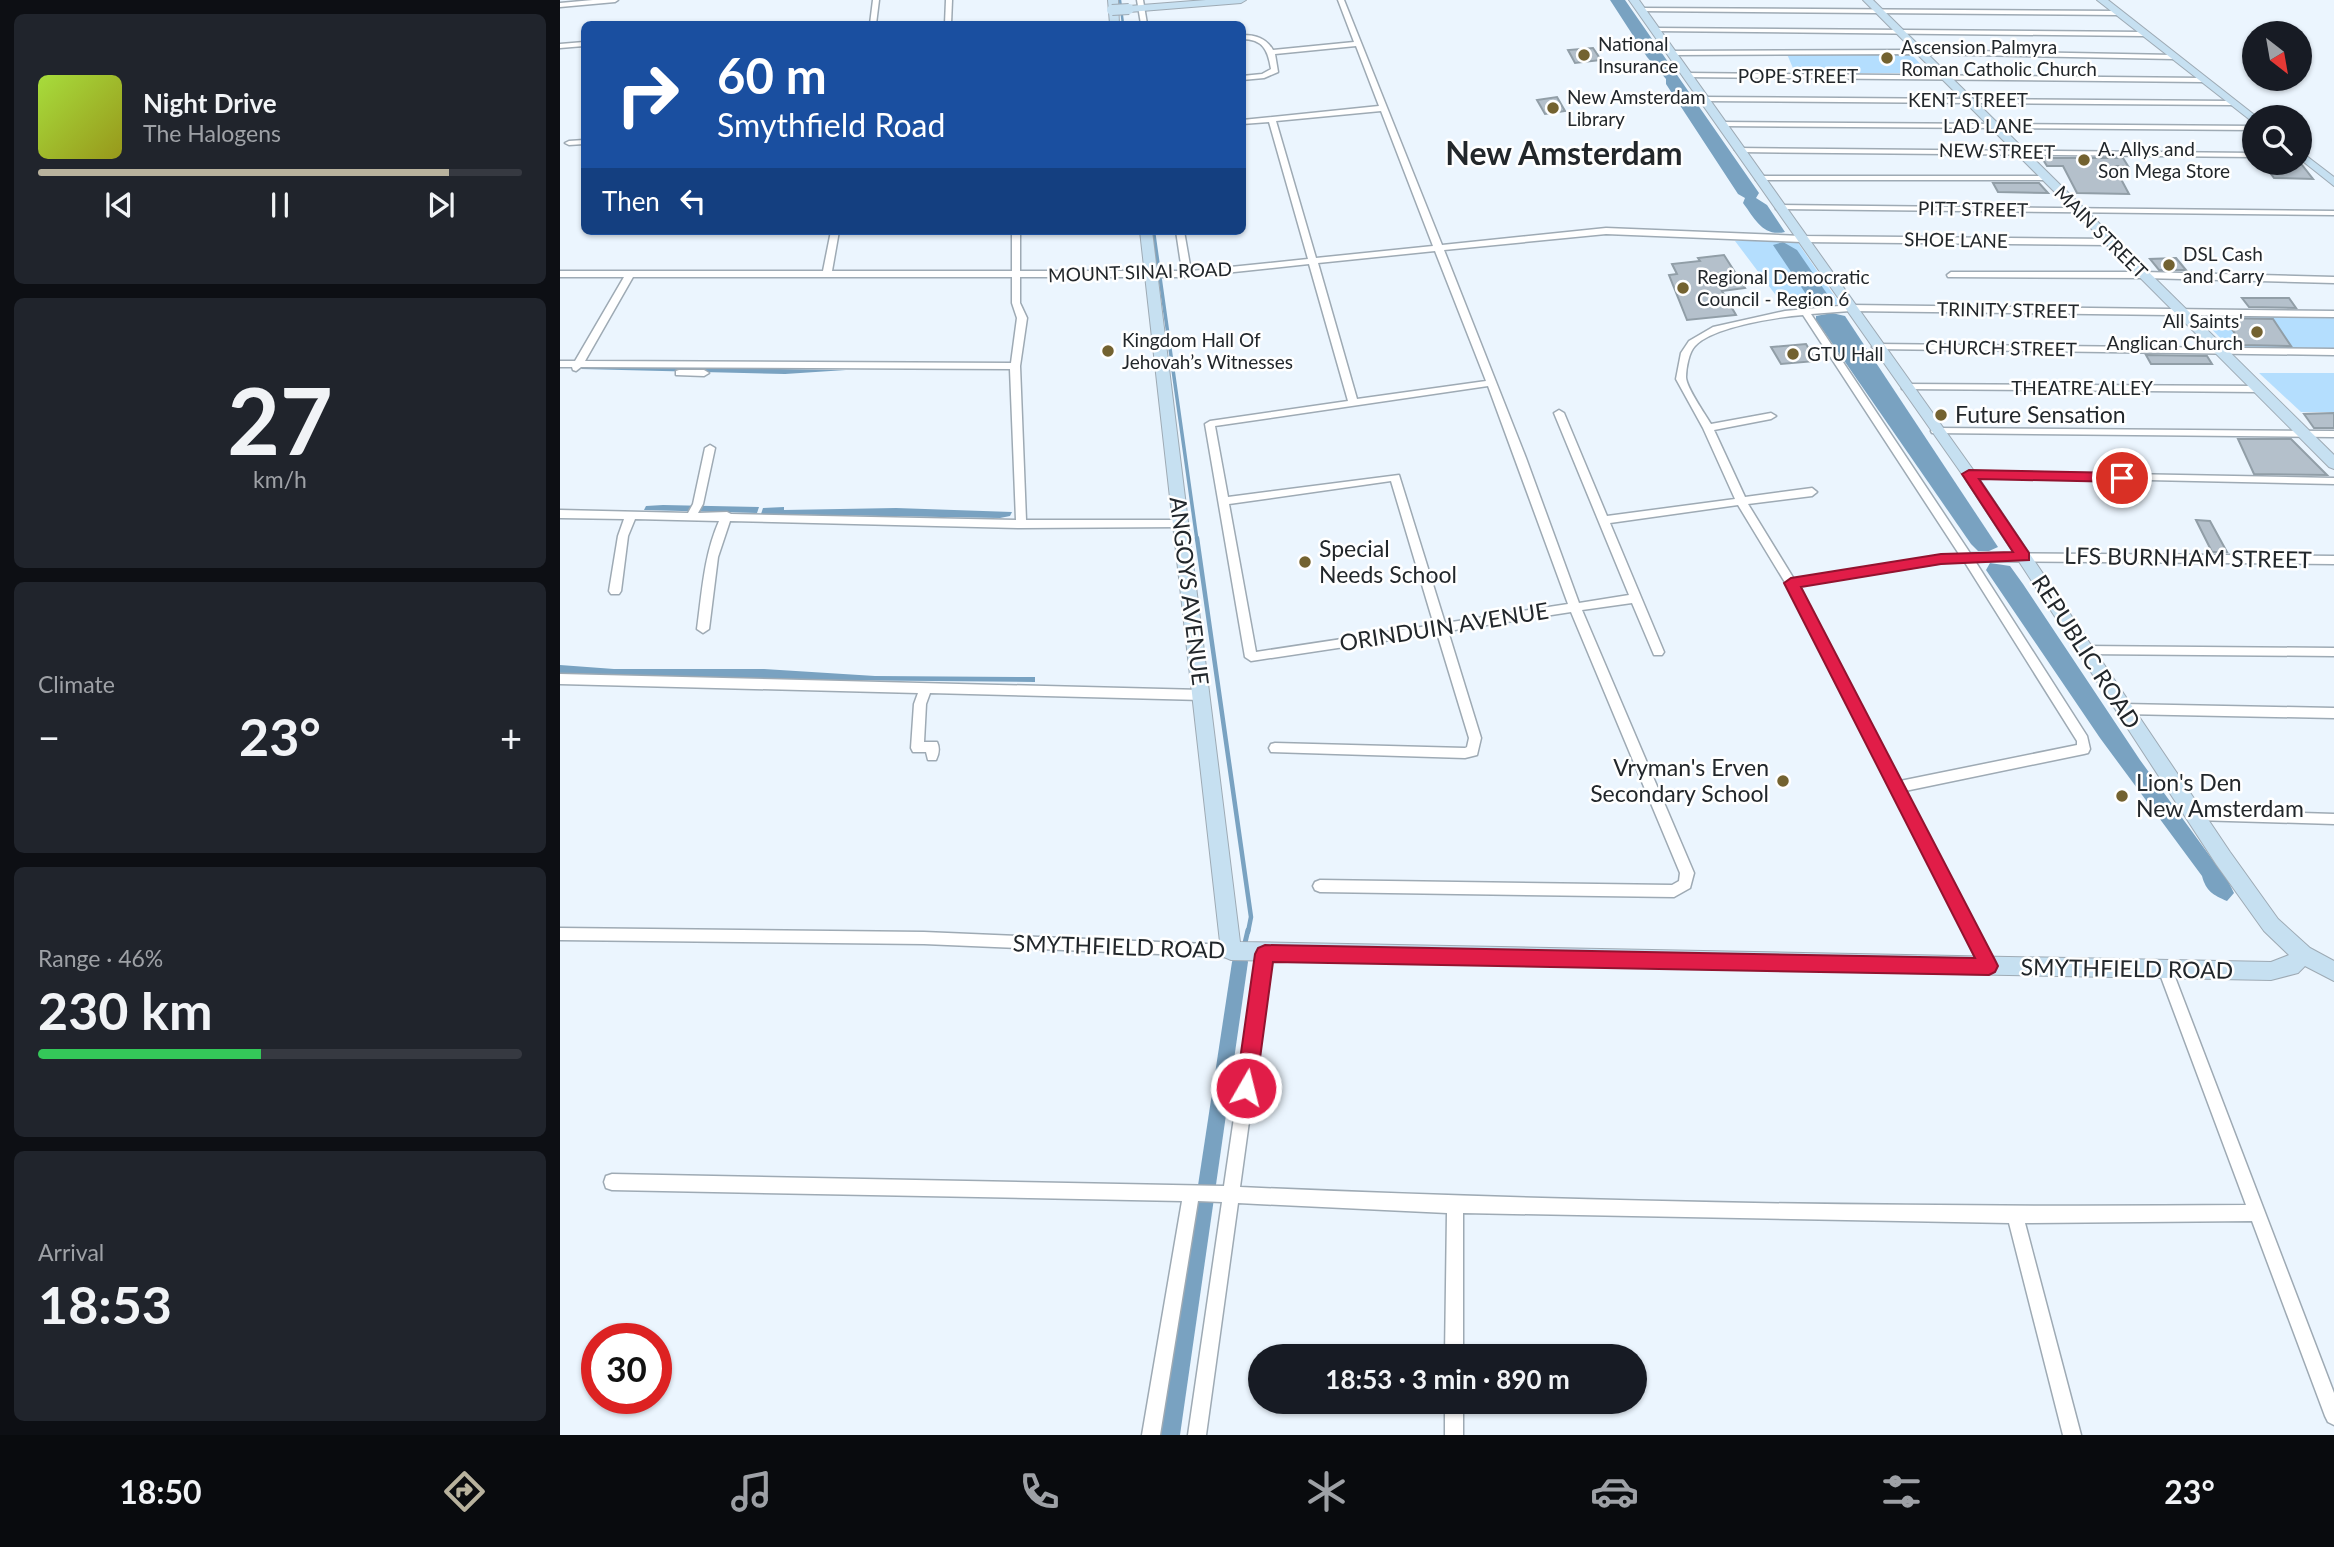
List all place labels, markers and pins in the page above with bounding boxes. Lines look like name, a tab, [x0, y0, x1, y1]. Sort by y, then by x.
place label: National Insurance	[1598, 32, 1678, 77]
place label: Ascension Palmyra Roman Catholic Church	[1901, 35, 2097, 80]
marker: National Insurance	[1576, 47, 1592, 63]
marker: Ascension Palmyra Roman Catholic Church	[1879, 50, 1895, 66]
place label: New Amsterdam Library	[1567, 85, 1706, 130]
marker: New Amsterdam Library	[1545, 100, 1561, 116]
place label: A. Allys and Son Mega Store	[2098, 137, 2230, 182]
marker: A. Allys and Son Mega Store	[2076, 152, 2092, 168]
place label: DSL Cash and Carry	[2183, 242, 2265, 287]
marker: DSL Cash and Carry	[2161, 257, 2177, 273]
place label: Regional Democratic Council - Region 6	[1697, 265, 1870, 310]
marker: Regional Democratic Council - Region 6	[1675, 280, 1691, 296]
place label: All Saints' Anglican Church	[2107, 309, 2243, 354]
marker: All Saints' Anglican Church	[2249, 324, 2265, 340]
place label: Kingdom Hall Of Jehovah’s Witnesses	[1122, 328, 1293, 373]
place label: GTU Hall	[1807, 342, 1884, 365]
marker: Kingdom Hall Of Jehovah’s Witnesses	[1100, 343, 1116, 359]
marker: GTU Hall	[1785, 346, 1801, 362]
place label: Future Sensation	[1955, 400, 2126, 428]
marker: Future Sensation	[1933, 407, 1949, 423]
pin	[2092, 448, 2152, 508]
place label: Special Needs School	[1319, 534, 1457, 588]
marker: Special Needs School	[1297, 554, 1313, 570]
place label: Vryman's Erven Secondary School	[1590, 753, 1769, 807]
place label: Lion's Den New Amsterdam	[2136, 768, 2304, 822]
marker: Vryman's Erven Secondary School	[1775, 773, 1791, 789]
marker: Lion's Den New Amsterdam	[2114, 788, 2130, 804]

